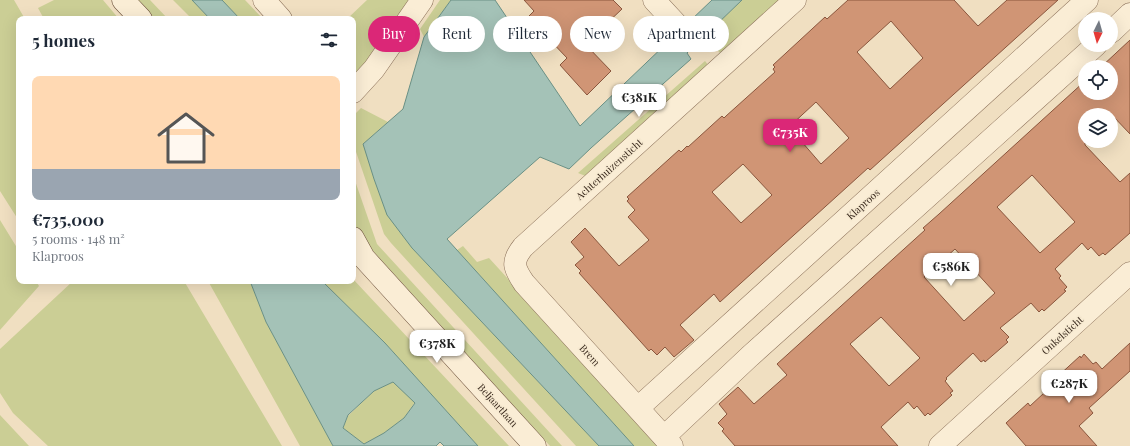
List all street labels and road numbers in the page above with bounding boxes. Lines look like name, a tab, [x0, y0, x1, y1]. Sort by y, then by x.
street label: Achterhuizensticht	[572, 135, 646, 203]
street label: Klaproos	[843, 185, 883, 223]
street label: Onkelsticht	[1038, 312, 1086, 358]
street label: Brem	[577, 341, 603, 369]
street label: Beljaartlaan	[475, 380, 521, 430]

